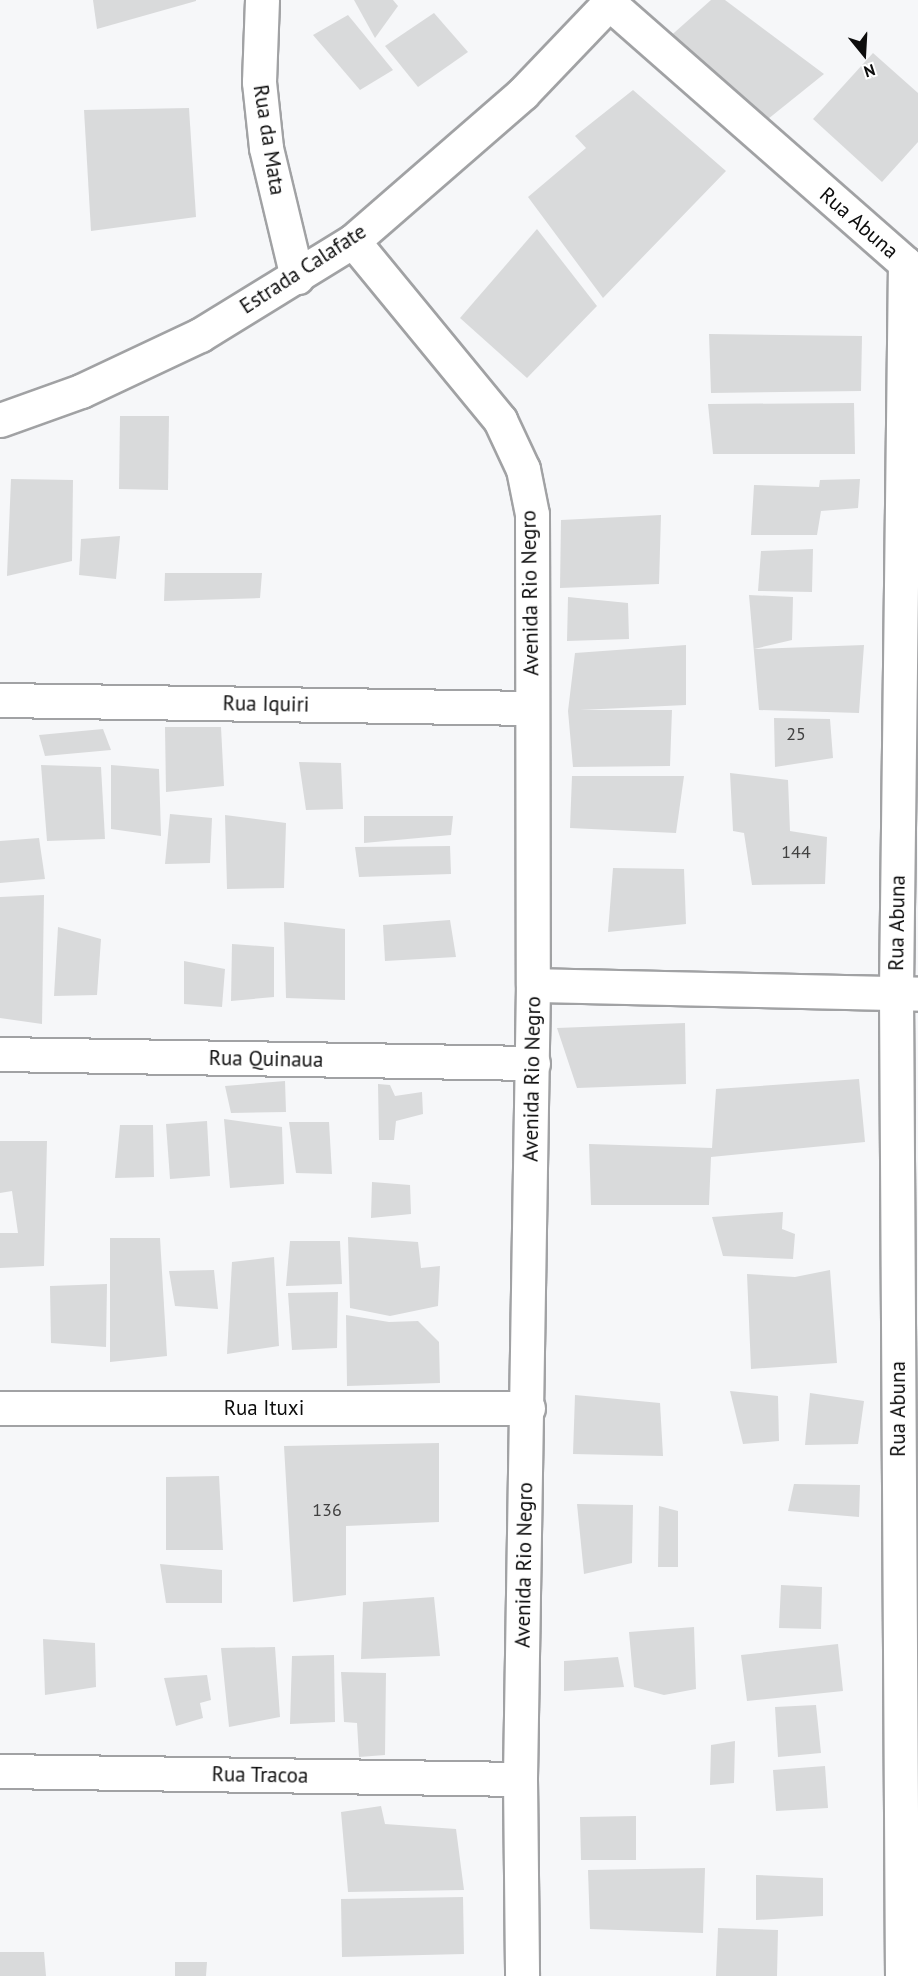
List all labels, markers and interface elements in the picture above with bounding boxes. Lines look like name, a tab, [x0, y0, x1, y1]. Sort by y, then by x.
north arrow	[834, 24, 894, 84]
text: N	[861, 60, 878, 82]
street label: Rua da Mata	[248, 83, 290, 197]
street label: Rua Abuna	[814, 182, 904, 264]
street label: Estrada Calafate	[235, 219, 371, 319]
street label: Avenida Rio Negro	[516, 510, 544, 676]
street label: Rua Iquiri	[222, 691, 310, 717]
house number: 25	[786, 723, 806, 745]
house number: 144	[781, 841, 811, 863]
street label: Rua Abuna	[884, 875, 910, 971]
street label: Avenida Rio Negro	[518, 996, 546, 1162]
street label: Rua Quinaua	[209, 1045, 323, 1073]
street label: Rua Abuna	[885, 1361, 911, 1457]
street label: Rua Ituxi	[224, 1395, 304, 1421]
street label: Avenida Rio Negro	[510, 1482, 538, 1648]
house number: 136	[312, 1499, 342, 1521]
street label: Rua Tracoa	[211, 1762, 309, 1788]

